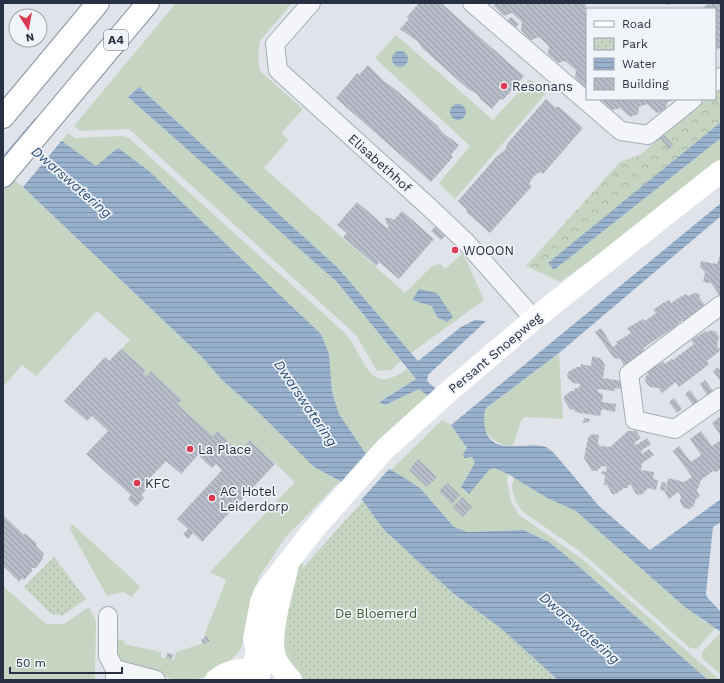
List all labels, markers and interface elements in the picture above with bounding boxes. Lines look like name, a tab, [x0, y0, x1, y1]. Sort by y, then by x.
north arrow	[8, 8, 48, 48]
legend	[586, 8, 716, 100]
text: Road	[622, 17, 651, 31]
text: N	[25, 30, 35, 44]
road number: A4	[104, 30, 128, 50]
text: Park	[622, 37, 648, 51]
text: Water	[622, 57, 657, 71]
text: Building	[622, 77, 669, 91]
place label: Resonans	[512, 79, 573, 94]
marker: Resonans	[499, 81, 509, 91]
street label: Elisabethhof	[345, 131, 415, 195]
water label: Dwarswatering	[29, 143, 116, 221]
place label: WOOON	[463, 243, 514, 258]
marker: WOOON	[450, 245, 460, 255]
street label: Persant Snoepweg	[445, 310, 545, 396]
water label: Dwarswatering	[271, 357, 341, 450]
place label: La Place	[198, 442, 251, 457]
marker: La Place	[185, 444, 195, 454]
place label: KFC	[145, 476, 170, 491]
marker: KFC	[132, 478, 142, 488]
place label: AC Hotel Leiderdorp	[220, 484, 289, 514]
marker: AC Hotel Leiderdorp	[207, 493, 217, 503]
water label: Dwarswatering	[537, 589, 624, 667]
park label: De Bloemerd	[335, 606, 417, 621]
scale bar	[10, 649, 122, 675]
text: 50 m	[16, 656, 46, 670]

